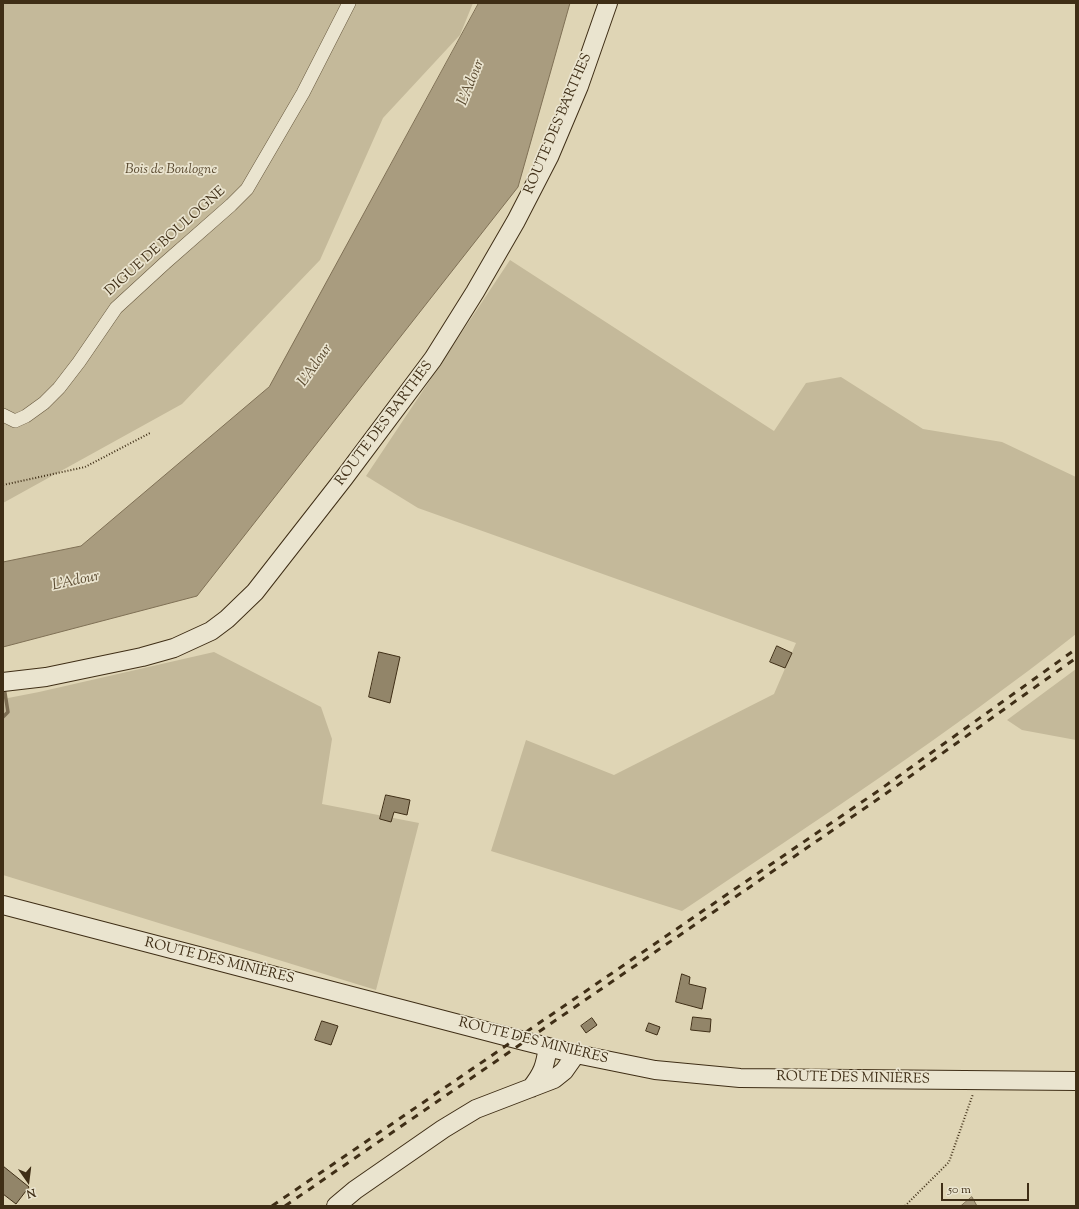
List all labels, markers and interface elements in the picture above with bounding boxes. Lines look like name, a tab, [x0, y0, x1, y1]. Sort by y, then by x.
street label: ROUTE DES BARTHES	[522, 51, 596, 197]
water label: L'Adour	[455, 57, 489, 109]
park label: Bois de Boulogne	[125, 163, 217, 179]
street label: DIGUE DE BOULOGNE	[102, 184, 230, 300]
water label: L'Adour	[295, 341, 337, 391]
street label: ROUTE DES BARTHES	[333, 358, 437, 490]
water label: L'Adour	[51, 568, 101, 596]
street label: ROUTE DES MINIÈRES	[142, 935, 296, 989]
street label: ROUTE DES MINIÈRES	[456, 1015, 610, 1069]
street label: ROUTE DES MINIÈRES	[776, 1069, 930, 1089]
north arrow	[8, 1161, 48, 1201]
scale bar	[943, 1175, 1031, 1201]
text: 50 m	[948, 1181, 971, 1199]
text: N	[25, 1184, 37, 1201]

